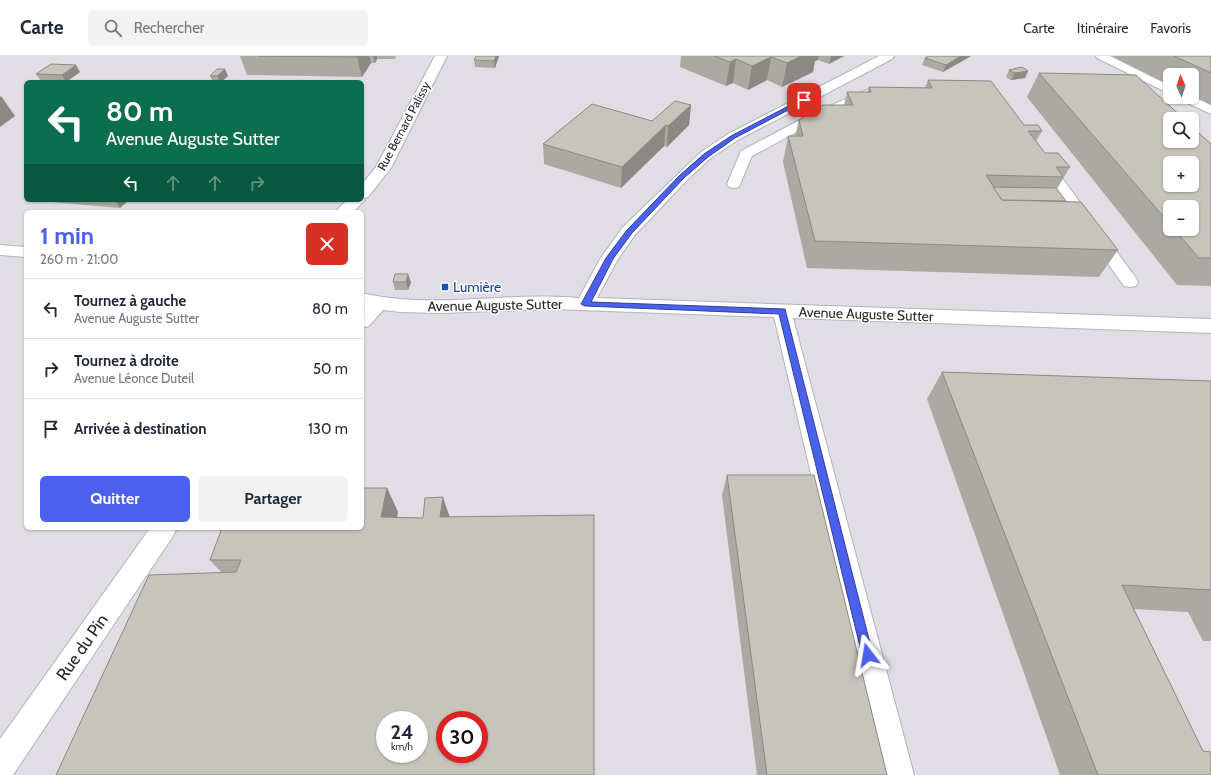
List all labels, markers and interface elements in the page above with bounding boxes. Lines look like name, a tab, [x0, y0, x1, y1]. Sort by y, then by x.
search box	[88, 10, 368, 46]
text: Carte	[20, 16, 64, 39]
icon: search	[102, 17, 124, 39]
text: Rechercher	[134, 19, 205, 37]
text: Carte	[1023, 19, 1055, 37]
text: Itinéraire	[1077, 19, 1128, 37]
text: Favoris	[1150, 19, 1191, 37]
north arrow	[1163, 68, 1199, 104]
map controls	[1163, 68, 1199, 236]
street label: Rue Bernard Palissy	[374, 79, 433, 173]
pin	[787, 83, 821, 117]
icon: arrive	[793, 89, 815, 111]
text: 80 m	[106, 94, 173, 128]
icon: left	[40, 96, 92, 148]
button: search	[1163, 112, 1199, 148]
text: Avenue Auguste Sutter	[106, 128, 279, 150]
button: +	[1163, 156, 1199, 192]
icon: left	[120, 172, 142, 194]
icon: ahead	[162, 172, 184, 194]
icon: ahead	[204, 172, 226, 194]
icon: right	[246, 172, 268, 194]
button: −	[1163, 200, 1199, 236]
text: 1 min	[40, 221, 94, 250]
button: close	[306, 223, 348, 265]
text: 260 m · 21:00	[40, 251, 118, 267]
place label: Lumière	[453, 278, 501, 296]
marker: Lumière	[440, 282, 450, 292]
text: Tournez à gauche	[74, 292, 186, 310]
street label: Avenue Auguste Sutter	[427, 295, 563, 315]
icon: left	[40, 298, 62, 320]
text: 80 m	[312, 300, 348, 318]
street label: Avenue Auguste Sutter	[798, 303, 934, 325]
text: Avenue Auguste Sutter	[74, 310, 199, 326]
text: Tournez à droite	[74, 352, 179, 370]
icon: right	[40, 358, 62, 380]
text: 50 m	[313, 360, 348, 378]
text: Avenue Léonce Duteil	[74, 370, 194, 386]
icon: arrive	[40, 418, 62, 440]
text: Arrivée à destination	[74, 420, 206, 438]
text: 130 m	[308, 420, 348, 438]
button: Quitter	[40, 476, 190, 522]
button: Partager	[198, 476, 348, 522]
street label: Rue du Pin	[52, 610, 112, 684]
position arrow	[847, 634, 889, 676]
speed limit sign: 30	[436, 711, 488, 763]
text: 24	[391, 720, 414, 744]
text: km/h	[391, 740, 413, 753]

